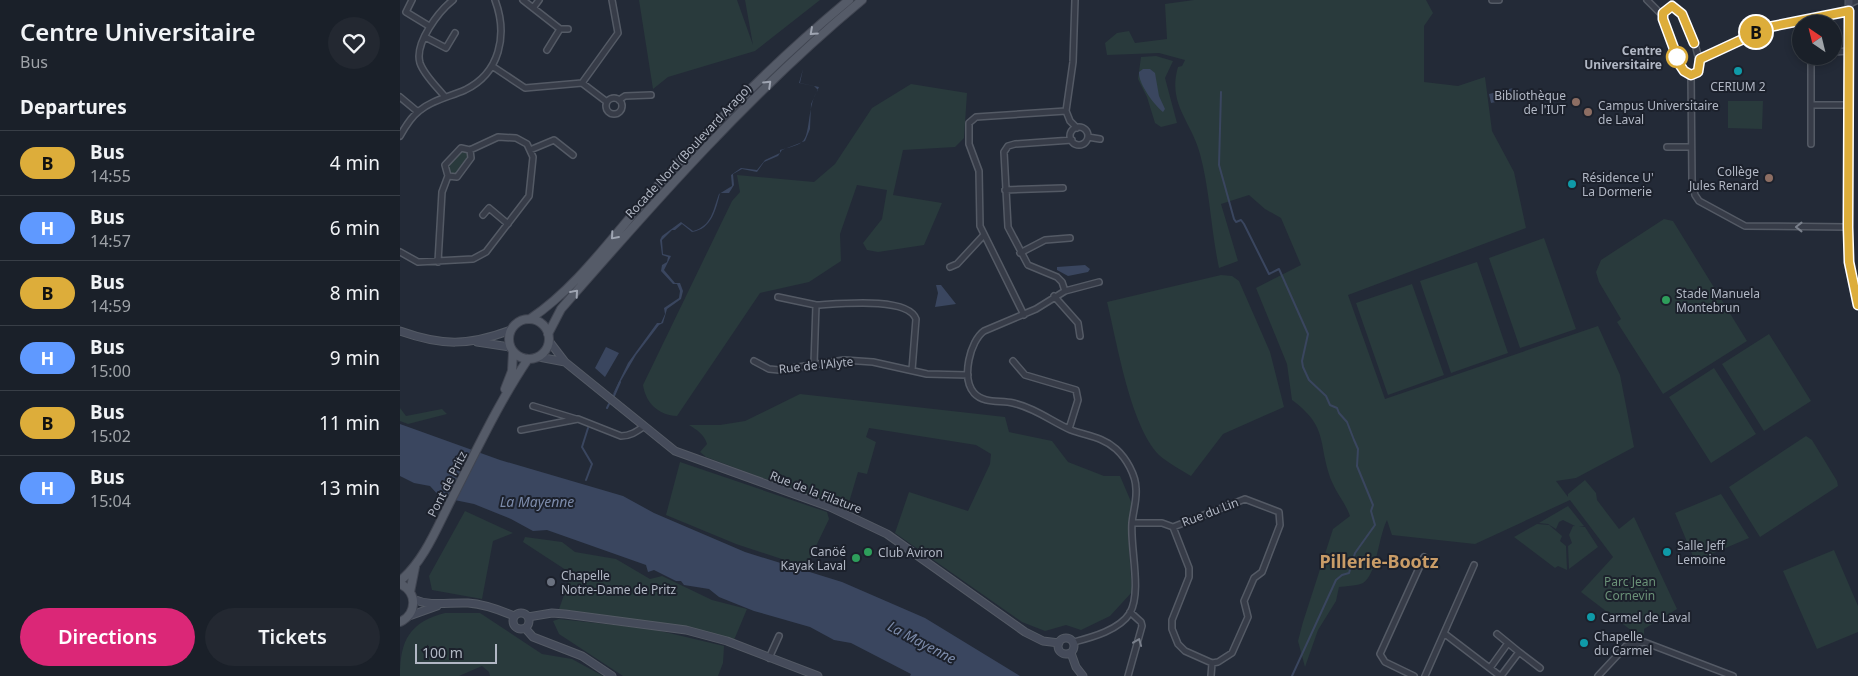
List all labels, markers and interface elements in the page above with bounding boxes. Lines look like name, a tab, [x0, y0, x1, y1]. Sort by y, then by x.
text: Centre Universitaire	[20, 15, 255, 48]
north arrow	[1792, 15, 1842, 65]
map controls	[1792, 15, 1842, 65]
line badge: B	[1740, 16, 1772, 48]
button: heart	[328, 17, 380, 69]
text: B	[1750, 20, 1762, 44]
one-way arrow	[809, 26, 818, 35]
place label: Centre Universitaire	[1584, 42, 1662, 73]
marker: Centre Universitaire	[1666, 46, 1688, 68]
text: Bus	[20, 51, 48, 73]
marker: CERIUM 2	[1732, 65, 1744, 77]
place label: CERIUM 2	[1710, 78, 1766, 95]
street label: Rocade Nord (Boulevard Arago)	[621, 80, 755, 222]
one-way arrow	[762, 81, 771, 90]
place label: Bibliothèque de l'IUT	[1494, 87, 1566, 118]
text: Departures	[20, 94, 127, 120]
marker: Bibliothèque de l'IUT	[1570, 96, 1582, 108]
place label: Campus Universitaire de Laval	[1598, 97, 1719, 128]
marker: Campus Universitaire de Laval	[1582, 106, 1594, 118]
text: Bus	[90, 139, 125, 165]
text: 4 min	[330, 150, 380, 176]
text: B	[42, 151, 53, 175]
place label: Collège Jules Renard	[1688, 163, 1759, 194]
text: 14:55	[90, 165, 131, 187]
place label: Résidence U' La Dormerie	[1582, 169, 1654, 200]
marker: Collège Jules Renard	[1763, 172, 1775, 184]
marker: Résidence U' La Dormerie	[1566, 178, 1578, 190]
text: Bus	[90, 204, 125, 230]
text: 6 min	[330, 215, 380, 241]
text: H	[41, 216, 54, 240]
one-way arrow	[1795, 221, 1803, 232]
text: 14:57	[90, 230, 131, 252]
one-way arrow	[610, 230, 619, 239]
text: Bus	[90, 269, 125, 295]
text: 8 min	[330, 280, 380, 306]
text: B	[42, 281, 53, 305]
place label: Stade Manuela Montebrun	[1676, 285, 1760, 316]
one-way arrow	[569, 290, 578, 299]
marker: Stade Manuela Montebrun	[1660, 294, 1672, 306]
text: 14:59	[90, 295, 131, 317]
text: Bus	[90, 334, 125, 360]
text: 9 min	[330, 345, 380, 371]
text: H	[41, 346, 54, 370]
street label: Rue de l'Alyte	[778, 353, 854, 377]
text: 15:00	[90, 360, 131, 382]
text: Bus	[90, 399, 125, 425]
text: 11 min	[319, 410, 380, 436]
text: B	[42, 411, 53, 435]
text: 15:02	[90, 425, 131, 447]
street label: Pont de Pritz	[423, 448, 471, 520]
text: Bus	[90, 464, 125, 490]
street label: Rue de la Filature	[768, 467, 865, 517]
text: 13 min	[319, 475, 380, 501]
text: H	[41, 476, 54, 500]
text: 15:04	[90, 490, 131, 512]
water label: La Mayenne	[500, 492, 574, 511]
street label: Rue du Lin	[1179, 493, 1241, 531]
place label: Salle Jeff Lemoine	[1677, 537, 1726, 568]
place label: Canöé Kayak Laval	[781, 543, 846, 574]
place label: Club Aviron	[878, 544, 943, 561]
marker: Club Aviron	[862, 546, 874, 558]
marker: Salle Jeff Lemoine	[1661, 546, 1673, 558]
district label: Pillerie-Bootz	[1319, 549, 1439, 573]
marker: Canöé Kayak Laval	[850, 552, 862, 564]
place label: Chapelle Notre-Dame de Pritz	[561, 567, 677, 598]
park label: Parc Jean Cornevin	[1604, 573, 1656, 604]
marker: Chapelle Notre-Dame de Pritz	[545, 576, 557, 588]
button: Directions	[20, 608, 195, 666]
button: Tickets	[205, 608, 380, 666]
place label: Carmel de Laval	[1601, 609, 1691, 626]
marker: Carmel de Laval	[1585, 611, 1597, 623]
water label: La Mayenne	[885, 616, 959, 668]
place label: Chapelle du Carmel	[1594, 628, 1652, 659]
marker: Chapelle du Carmel	[1578, 637, 1590, 649]
one-way arrow	[1132, 638, 1142, 647]
scale bar	[415, 641, 498, 664]
text: 100 m	[422, 643, 463, 662]

